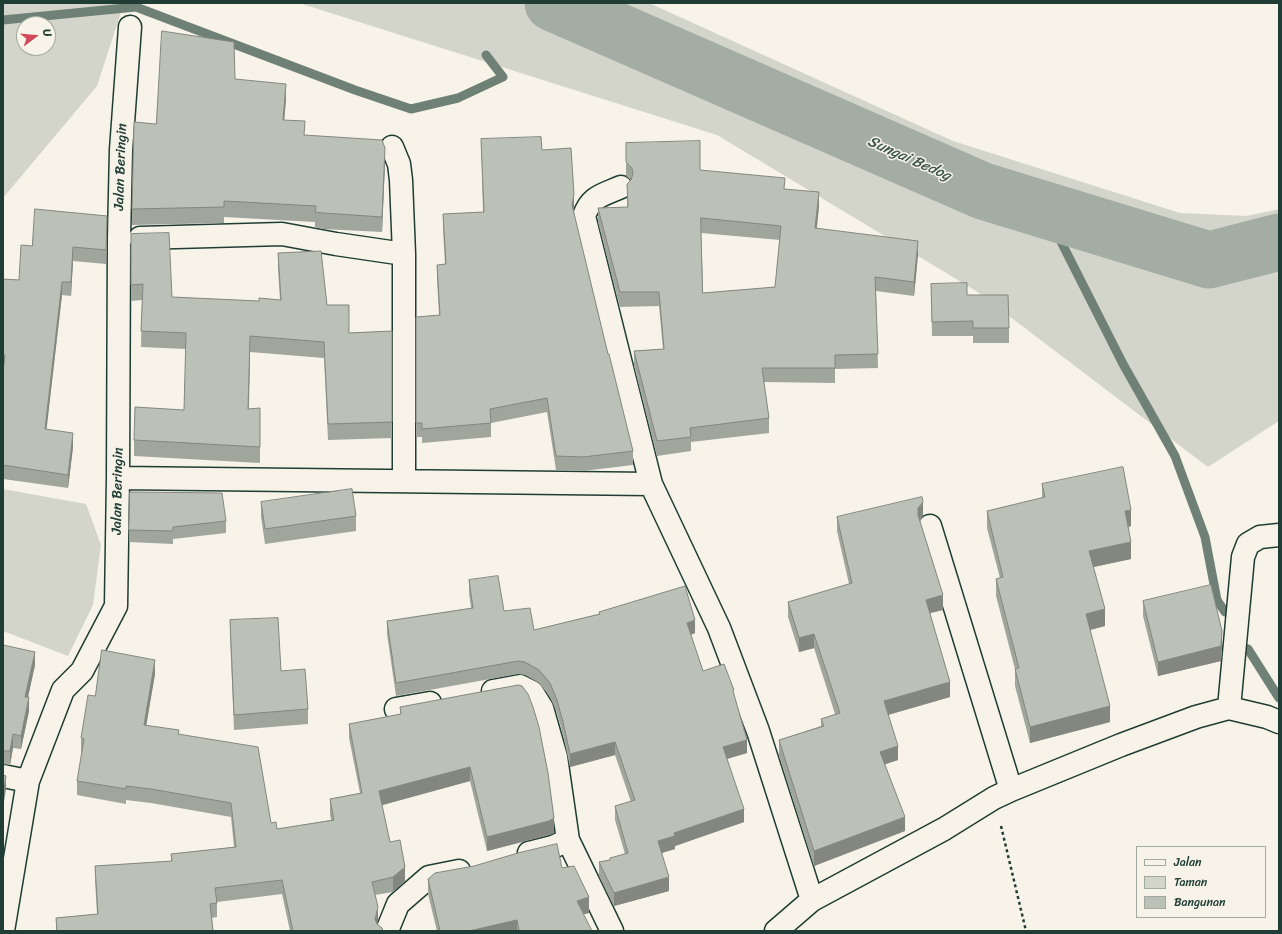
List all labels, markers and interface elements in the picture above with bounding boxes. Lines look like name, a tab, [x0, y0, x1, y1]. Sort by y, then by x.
north arrow	[16, 16, 56, 56]
text: U	[37, 27, 57, 39]
street label: Jalan Beringin	[111, 123, 131, 211]
water label: Sungai Bedog	[865, 133, 953, 185]
street label: Jalan Beringin	[109, 447, 127, 535]
legend	[1136, 846, 1266, 918]
text: Jalan	[1174, 851, 1202, 873]
text: Taman	[1174, 871, 1207, 893]
text: Bangunan	[1174, 891, 1226, 913]

